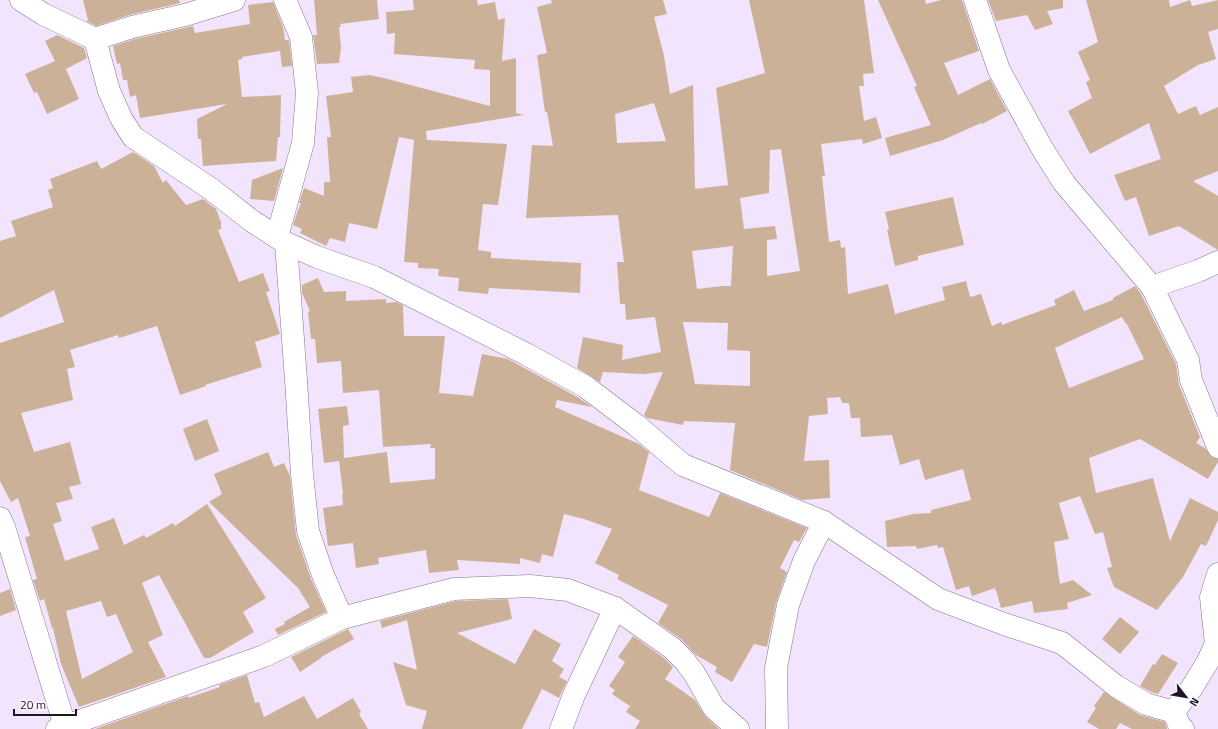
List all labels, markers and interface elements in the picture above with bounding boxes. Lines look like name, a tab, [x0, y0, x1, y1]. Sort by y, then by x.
north arrow	[1166, 677, 1206, 717]
scale bar	[14, 691, 76, 717]
text: 20 m	[20, 695, 46, 714]
text: N	[1186, 695, 1203, 710]

